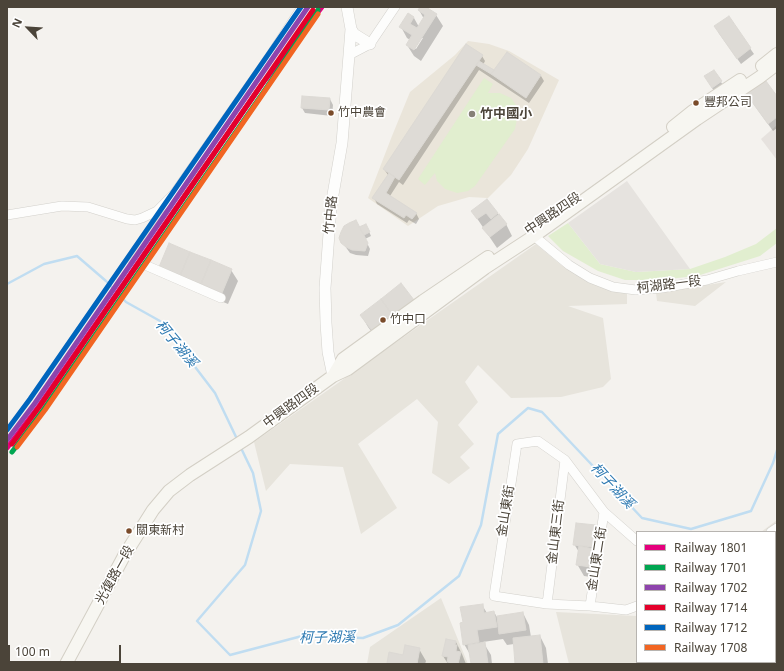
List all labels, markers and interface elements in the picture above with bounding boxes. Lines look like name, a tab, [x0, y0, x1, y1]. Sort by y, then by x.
north arrow	[8, 8, 48, 48]
text: N	[8, 15, 25, 30]
place label: 豐邦公司	[704, 96, 752, 110]
marker: 豐邦公司	[691, 98, 701, 108]
place label: 竹中農會	[338, 106, 386, 120]
place label: 竹中國小	[480, 106, 532, 122]
marker: 竹中農會	[326, 108, 336, 118]
marker: 竹中國小	[467, 109, 477, 119]
street label: 中興路四段	[522, 189, 584, 239]
street label: 竹中路	[321, 195, 341, 235]
street label: 柯湖路一段	[636, 273, 702, 297]
place label: 竹中口	[390, 313, 426, 327]
marker: 竹中口	[378, 315, 388, 325]
water label: 柯子湖溪	[152, 317, 200, 371]
street label: 中興路四段	[260, 381, 322, 431]
water label: 柯子湖溪	[587, 460, 637, 512]
street label: 金山東街	[494, 484, 518, 538]
street label: 金山東三街	[544, 499, 568, 565]
place label: 關東新村	[136, 524, 184, 538]
marker: 關東新村	[124, 526, 134, 536]
street label: 金山東二街	[584, 526, 610, 592]
legend	[636, 531, 776, 663]
text: Railway 1801	[674, 539, 747, 556]
street label: 光復路一段	[92, 543, 138, 607]
text: Railway 1701	[674, 559, 747, 576]
text: Railway 1702	[674, 579, 747, 596]
text: Railway 1714	[674, 599, 747, 616]
text: Railway 1712	[674, 619, 747, 636]
water label: 柯子湖溪	[299, 629, 355, 647]
scale bar	[10, 637, 123, 663]
text: Railway 1708	[674, 639, 747, 656]
text: 100 m	[15, 643, 50, 660]

